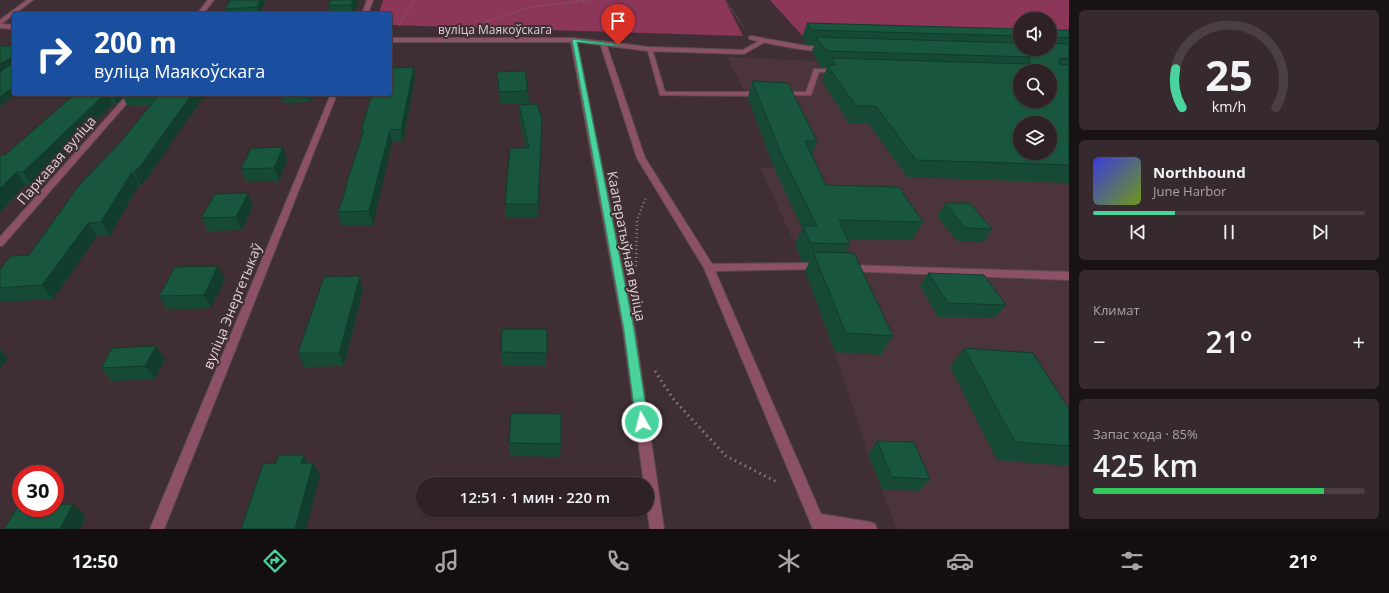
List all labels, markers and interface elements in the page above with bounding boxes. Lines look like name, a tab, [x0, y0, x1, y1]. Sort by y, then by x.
pin	[601, 4, 635, 45]
icon: arrive	[607, 10, 629, 32]
map controls	[1013, 12, 1057, 160]
button: sound	[1013, 12, 1057, 56]
street label: вуліца Маякоўскага	[438, 21, 552, 38]
text: 200 m	[94, 23, 177, 61]
icon: right	[28, 28, 80, 80]
text: 25	[1205, 47, 1253, 103]
text: вуліца Маякоўскага	[94, 59, 265, 83]
button: search	[1013, 64, 1057, 108]
text: km/h	[1212, 96, 1246, 115]
street label: Паркавая вуліца	[12, 112, 100, 208]
button: layers	[1013, 116, 1057, 160]
text: Northbound	[1153, 162, 1246, 182]
street label: Кааператыўная вуліца	[603, 169, 651, 323]
text: June Harbor	[1153, 182, 1226, 200]
icon: previous	[1127, 221, 1149, 243]
icon: pause	[1218, 221, 1240, 243]
icon: next	[1309, 221, 1331, 243]
street label: вуліца Энергетыкаў	[198, 239, 266, 372]
text: Климат	[1093, 301, 1140, 319]
text: 21°	[1205, 321, 1253, 362]
text: −	[1093, 326, 1106, 356]
text: +	[1352, 326, 1365, 356]
position arrow	[621, 401, 663, 443]
text: Запас хода · 85%	[1093, 425, 1198, 443]
text: 425 km	[1093, 445, 1198, 486]
speed limit sign: 30	[12, 465, 64, 517]
text: 12:51 · 1 мин · 220 m	[460, 487, 610, 507]
icon: directions	[261, 547, 289, 575]
icon: music	[433, 547, 461, 575]
icon: phone	[604, 547, 632, 575]
icon: climate	[775, 547, 803, 575]
icon: car	[946, 547, 974, 575]
icon: filters	[1118, 547, 1146, 575]
text: 12:50	[72, 549, 118, 573]
text: 21°	[1289, 549, 1317, 573]

